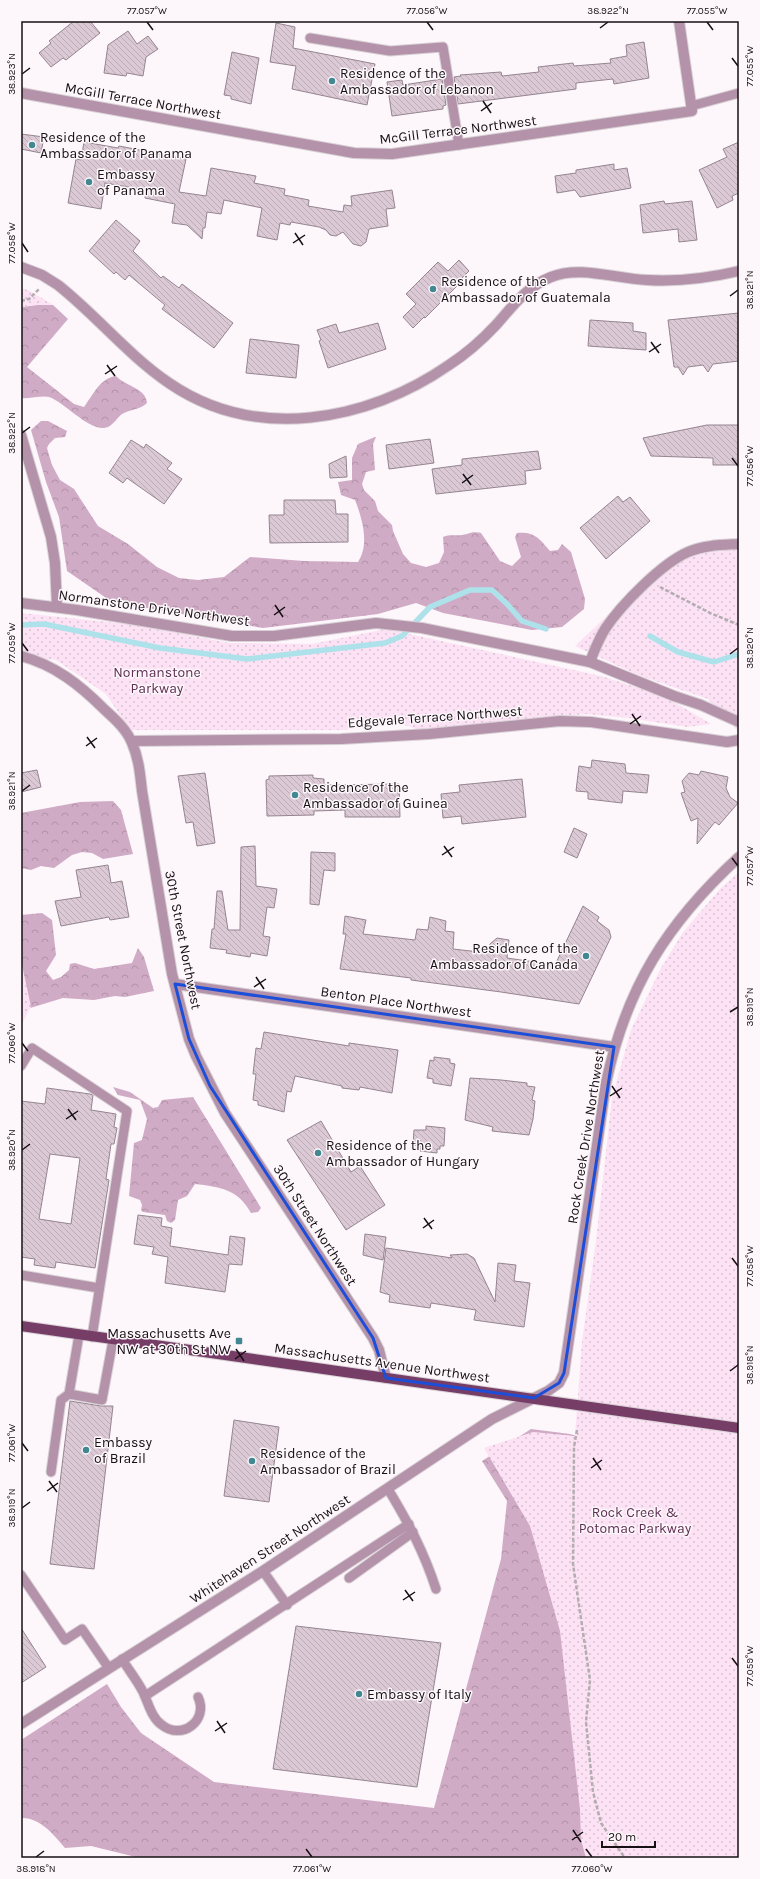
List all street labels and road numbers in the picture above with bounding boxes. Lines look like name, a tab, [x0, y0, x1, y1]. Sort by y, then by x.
street label: McGill Terrace Northwest	[64, 79, 222, 123]
street label: McGill Terrace Northwest	[378, 112, 538, 148]
street label: Normanstone Drive Northwest	[57, 586, 251, 630]
street label: Edgevale Terrace Northwest	[347, 702, 523, 732]
street label: 30th Street Northwest	[161, 869, 205, 1011]
street label: Benton Place Northwest	[320, 983, 472, 1021]
street label: Rock Creek Drive Northwest	[564, 1049, 608, 1225]
street label: 30th Street Northwest	[269, 1161, 361, 1289]
street label: Massachusetts Avenue Northwest	[273, 1339, 491, 1387]
street label: Whitehaven Street Northwest	[187, 1491, 353, 1607]

